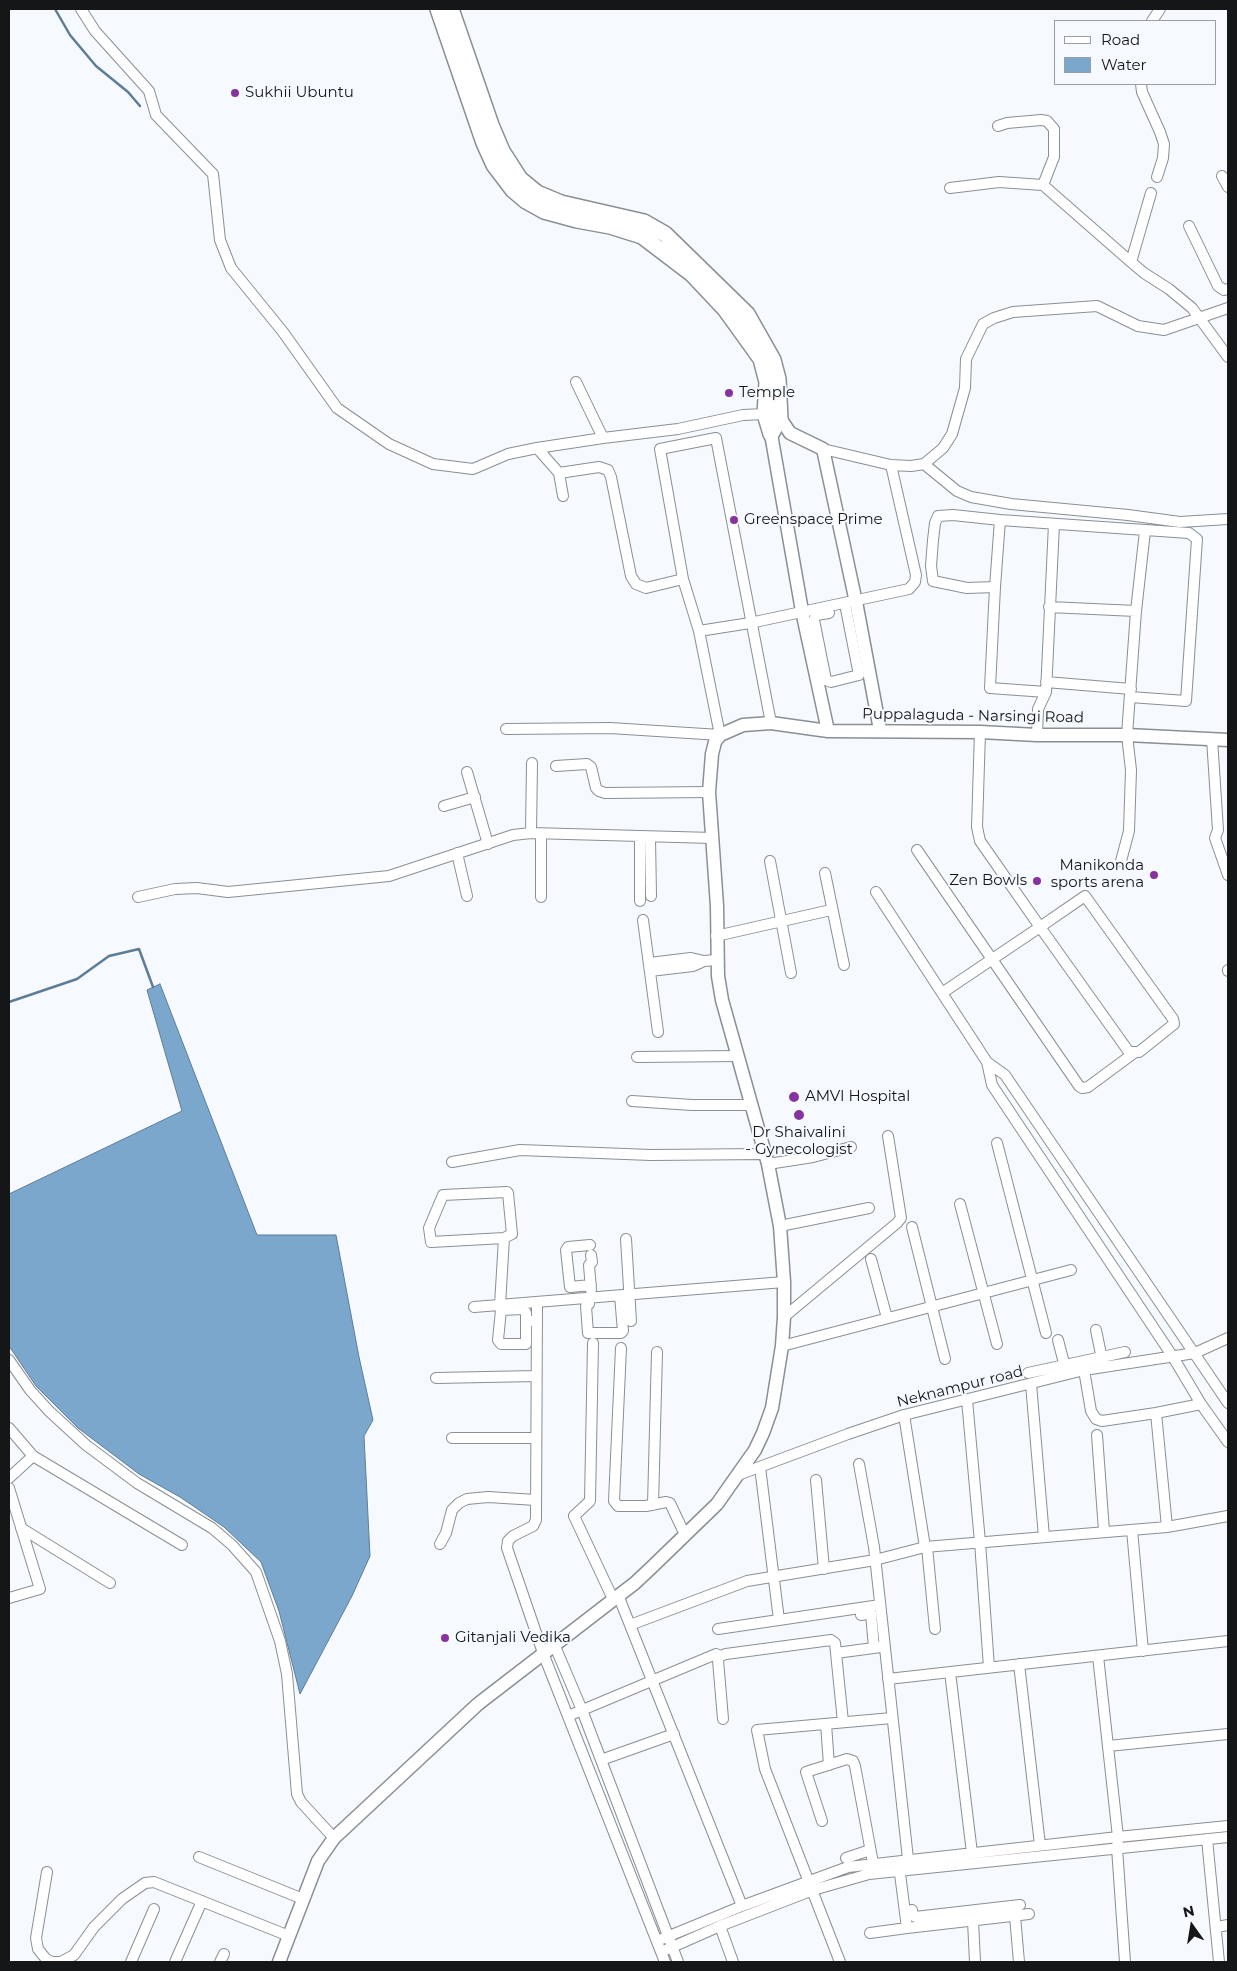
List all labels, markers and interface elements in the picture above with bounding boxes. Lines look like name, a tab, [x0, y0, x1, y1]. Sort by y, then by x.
legend	[1054, 20, 1217, 85]
text: Road	[1101, 30, 1140, 49]
text: Water	[1101, 55, 1147, 74]
place label: Sukhii Ubuntu	[245, 84, 354, 102]
marker: Sukhii Ubuntu	[229, 87, 241, 99]
place label: Temple	[739, 384, 795, 402]
marker: Temple	[723, 387, 735, 399]
place label: Greenspace Prime	[744, 511, 883, 529]
marker: Greenspace Prime	[728, 514, 740, 526]
street label: Puppalaguda - Narsingi Road	[862, 705, 1084, 727]
place label: Manikonda sports arena	[1051, 857, 1144, 892]
marker: Manikonda sports arena	[1148, 869, 1160, 881]
place label: Zen Bowls	[949, 872, 1027, 890]
marker: Zen Bowls	[1031, 875, 1043, 887]
place label: AMVI Hospital	[805, 1088, 910, 1106]
marker: AMVI Hospital	[787, 1090, 801, 1104]
marker: Dr Shaivalini - Gynecologist	[792, 1108, 806, 1122]
place label: Dr Shaivalini - Gynecologist	[745, 1124, 853, 1159]
street label: Neknampur road	[895, 1363, 1025, 1411]
place label: Gitanjali Vedika	[455, 1629, 571, 1647]
marker: Gitanjali Vedika	[439, 1632, 451, 1644]
north arrow	[1167, 1901, 1217, 1951]
text: N	[1181, 1901, 1196, 1921]

